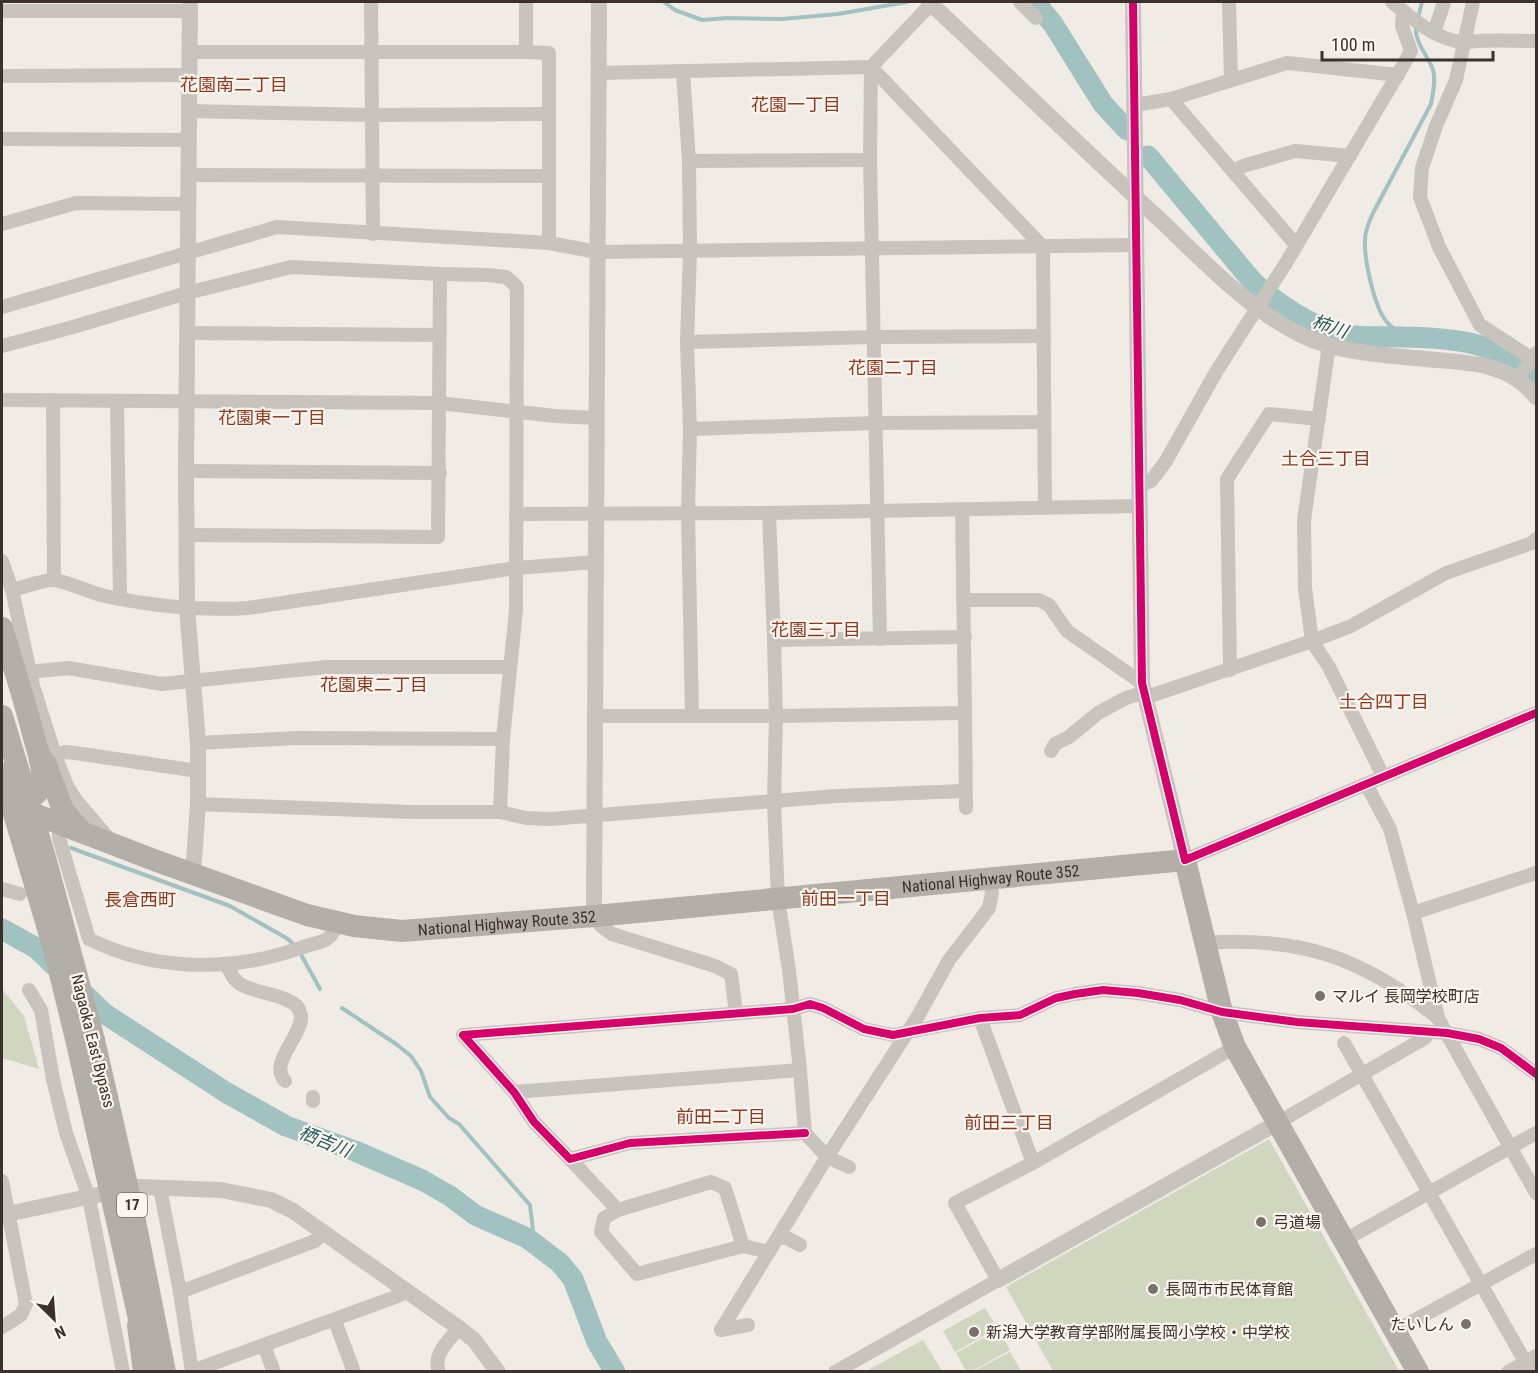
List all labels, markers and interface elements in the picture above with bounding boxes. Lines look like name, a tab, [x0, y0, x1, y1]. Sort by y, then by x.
scale bar	[1322, 24, 1493, 62]
text: 100 m	[1331, 34, 1375, 55]
district label: 花園南二丁目	[180, 74, 288, 95]
district label: 花園一丁目	[751, 94, 841, 115]
water label: 柿川	[1310, 310, 1352, 342]
district label: 花園二丁目	[848, 357, 938, 378]
district label: 花園東一丁目	[218, 407, 326, 428]
district label: 土合三丁目	[1281, 448, 1371, 469]
district label: 花園三丁目	[771, 619, 861, 640]
district label: 花園東二丁目	[320, 674, 428, 695]
district label: 土合四丁目	[1339, 691, 1429, 712]
street label: National Highway Route 352	[901, 861, 1080, 896]
district label: 前田一丁目	[801, 888, 891, 909]
district label: 長倉西町	[104, 889, 176, 910]
street label: National Highway Route 352	[417, 906, 596, 939]
street label: Nagaoka East Bypass	[67, 972, 119, 1110]
place label: マルイ 長岡学校町店	[1332, 987, 1480, 1006]
marker: マルイ 長岡学校町店	[1313, 989, 1327, 1003]
district label: 前田二丁目	[676, 1106, 766, 1127]
district label: 前田三丁目	[964, 1112, 1054, 1133]
water label: 栖吉川	[296, 1121, 356, 1162]
road number: 17	[117, 1193, 147, 1217]
place label: 弓道場	[1273, 1213, 1321, 1232]
marker: 弓道場	[1254, 1215, 1268, 1229]
place label: 長岡市市民体育館	[1165, 1280, 1293, 1299]
marker: 長岡市市民体育館	[1146, 1282, 1160, 1296]
north arrow	[24, 1289, 84, 1349]
place label: たいしん	[1390, 1315, 1454, 1334]
marker: たいしん	[1459, 1317, 1473, 1331]
text: N	[52, 1321, 69, 1343]
place label: 新潟大学教育学部附属長岡小学校・中学校	[986, 1323, 1290, 1342]
marker: 新潟大学教育学部附属長岡小学校・中学校	[967, 1325, 981, 1339]

